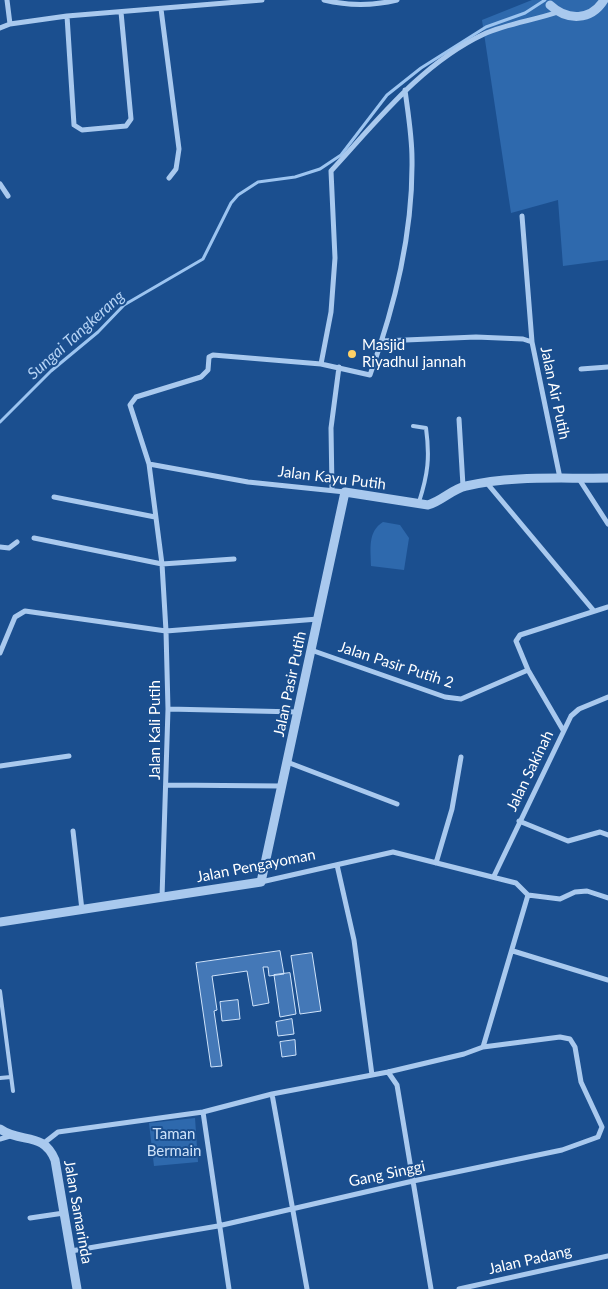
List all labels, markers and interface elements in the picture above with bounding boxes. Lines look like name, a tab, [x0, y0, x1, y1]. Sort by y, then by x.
water label: Sungai Tangkerang	[24, 287, 128, 383]
place label: Masjid Riyadhul jannah	[362, 336, 466, 371]
street label: Jalan Air Putih	[536, 345, 574, 441]
marker: Masjid Riyadhul jannah	[346, 348, 358, 360]
street label: Jalan Kayu Putih	[277, 462, 387, 494]
street label: Jalan Pasir Putih	[270, 630, 310, 738]
street label: Jalan Pasir Putih 2	[336, 638, 456, 692]
street label: Jalan Kali Putih	[146, 680, 164, 780]
street label: Jalan Sakinah	[503, 728, 557, 814]
street label: Jalan Pengayoman	[195, 846, 317, 886]
park label: Taman Bermain	[147, 1125, 201, 1160]
street label: Gang Singgi	[347, 1157, 427, 1191]
street label: Jalan Samarinda	[60, 1159, 96, 1265]
street label: Jalan Padang	[487, 1242, 573, 1278]

